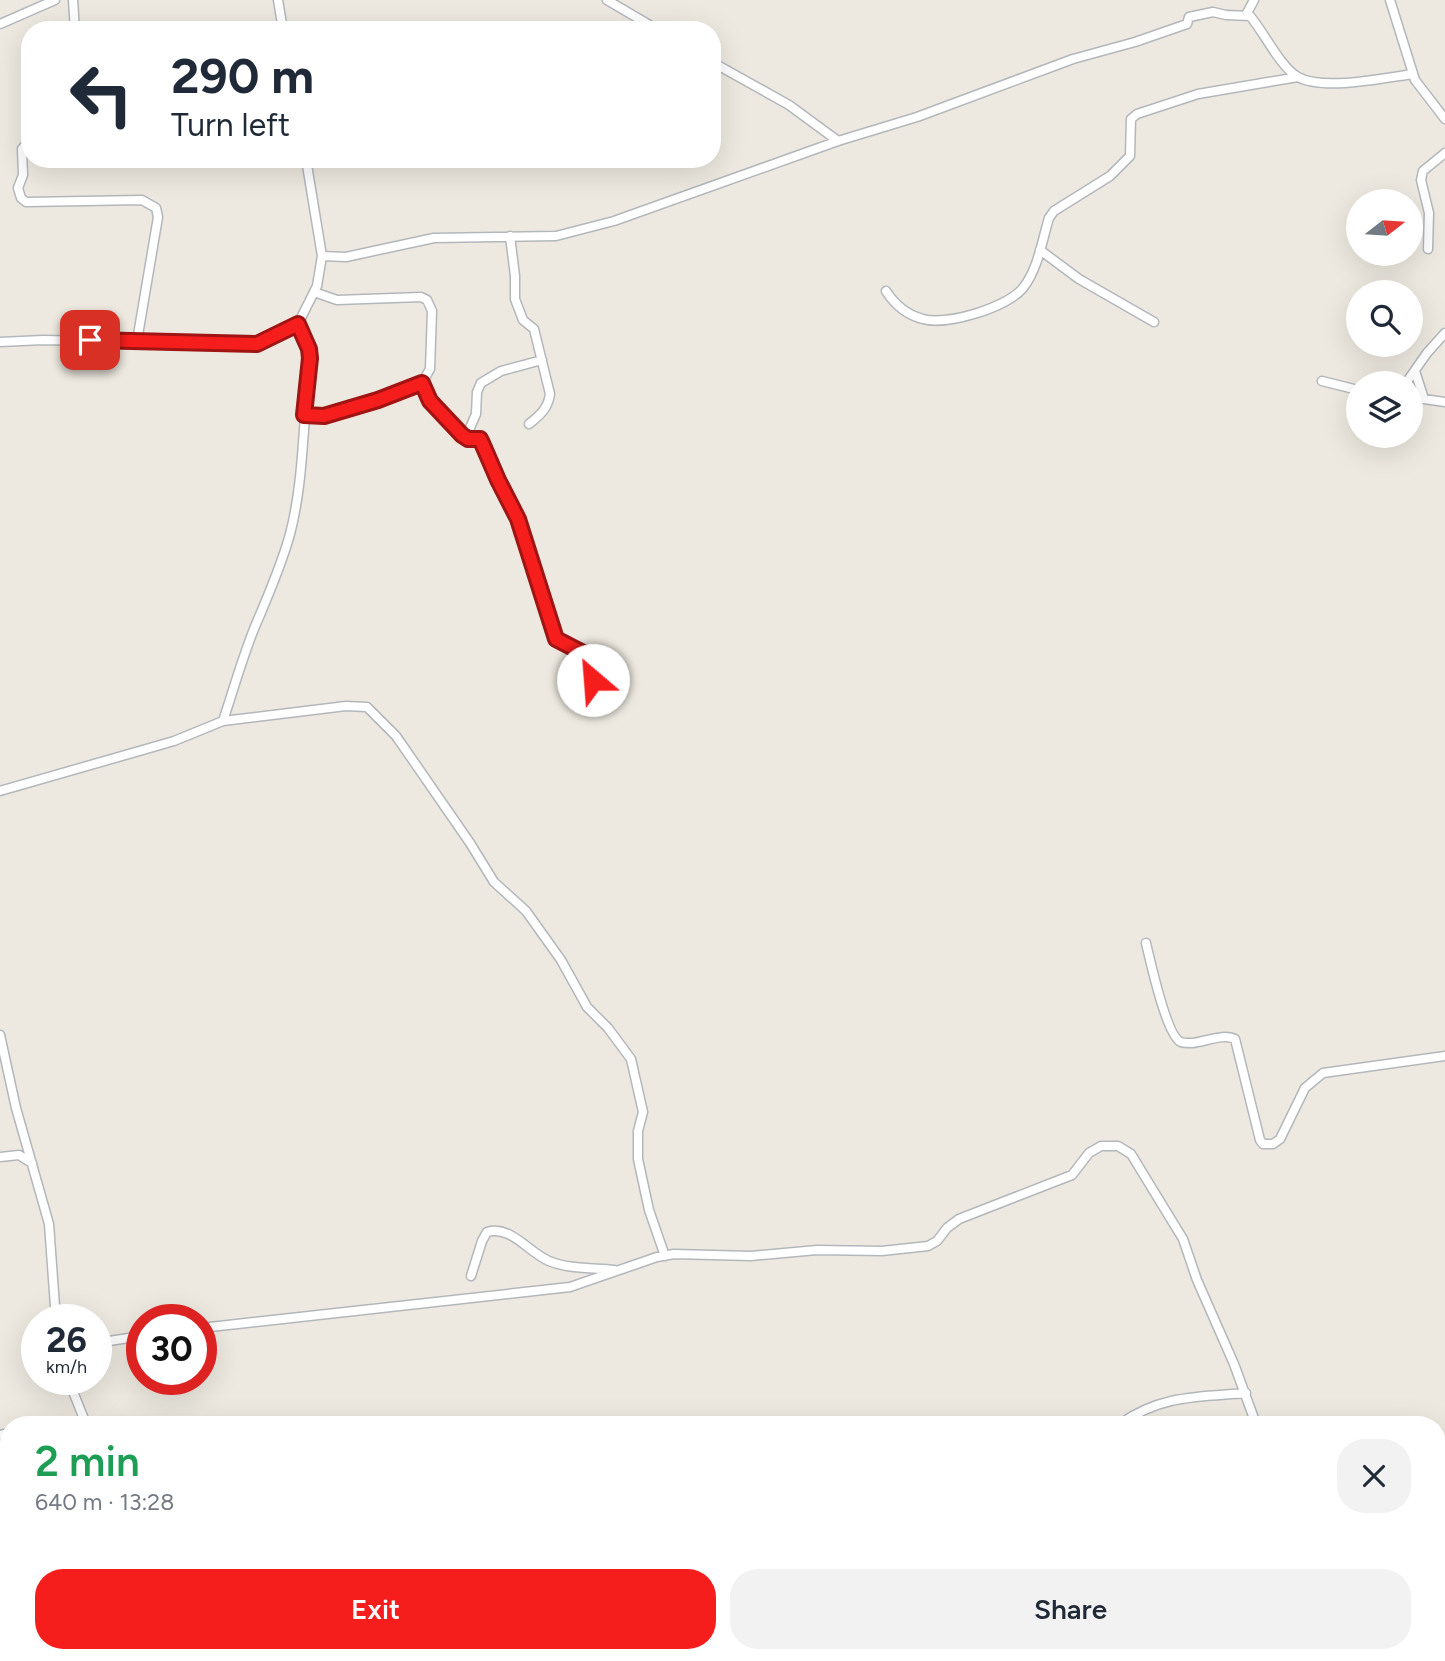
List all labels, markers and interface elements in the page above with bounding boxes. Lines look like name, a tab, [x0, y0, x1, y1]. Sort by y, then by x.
text: 290 m	[171, 46, 314, 105]
icon: left	[56, 49, 147, 140]
text: Turn left	[171, 106, 290, 144]
north arrow	[1346, 189, 1423, 266]
map controls	[1346, 189, 1423, 448]
button: search	[1346, 280, 1423, 357]
pin	[60, 310, 120, 370]
icon: arrive	[71, 321, 109, 359]
button: layers	[1346, 371, 1423, 448]
position arrow	[556, 643, 630, 717]
speed limit sign: 30	[126, 1304, 217, 1395]
text: 26	[46, 1319, 87, 1361]
text: km/h	[46, 1356, 87, 1378]
text: 2 min	[35, 1436, 140, 1487]
button: close	[1337, 1439, 1411, 1513]
text: 640 m · 13:28	[35, 1488, 174, 1516]
button: Exit	[35, 1569, 716, 1649]
button: Share	[730, 1569, 1411, 1649]

